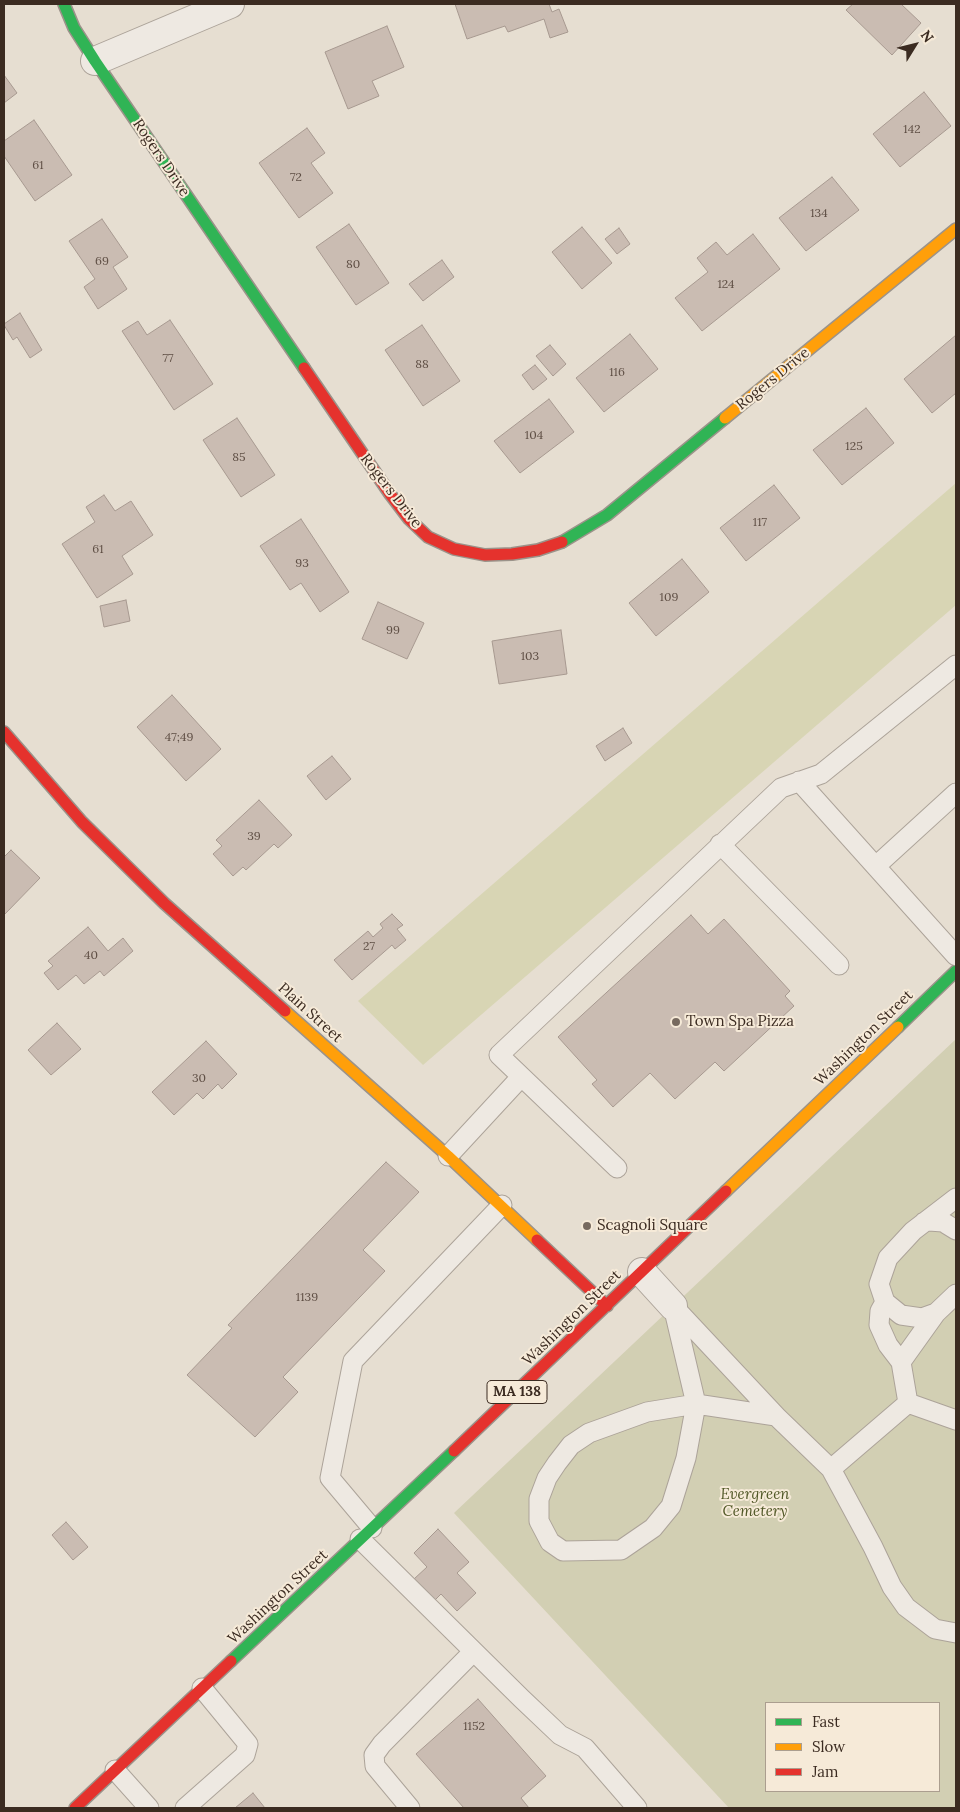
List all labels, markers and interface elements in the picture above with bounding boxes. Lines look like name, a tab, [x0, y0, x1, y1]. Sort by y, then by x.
north arrow	[890, 20, 940, 70]
text: N	[917, 27, 938, 46]
street label: Rogers Drive	[129, 116, 193, 200]
house number: 142	[903, 123, 921, 137]
house number: 61	[32, 159, 44, 173]
house number: 72	[290, 171, 302, 185]
house number: 134	[810, 207, 828, 221]
house number: 69	[95, 255, 109, 269]
house number: 80	[346, 258, 360, 272]
house number: 124	[717, 278, 735, 292]
street label: Rogers Drive	[733, 344, 813, 414]
house number: 77	[162, 352, 174, 366]
house number: 88	[415, 358, 429, 372]
house number: 116	[609, 366, 625, 380]
house number: 104	[525, 429, 543, 443]
house number: 125	[845, 440, 863, 454]
street label: Rogers Drive	[356, 450, 426, 532]
house number: 85	[232, 451, 246, 465]
house number: 117	[753, 516, 767, 530]
house number: 61	[92, 543, 104, 557]
house number: 93	[295, 557, 309, 571]
house number: 109	[660, 591, 678, 605]
house number: 99	[386, 624, 400, 638]
house number: 103	[521, 650, 539, 664]
house number: 47;49	[165, 731, 193, 745]
house number: 39	[247, 830, 261, 844]
house number: 27	[363, 940, 375, 954]
house number: 40	[84, 949, 98, 963]
street label: Plain Street	[274, 979, 346, 1047]
street label: Washington Street	[811, 986, 917, 1090]
place label: Town Spa Pizza	[686, 1013, 794, 1031]
marker: Town Spa Pizza	[670, 1016, 682, 1028]
house number: 30	[192, 1072, 206, 1086]
place label: Scagnoli Square	[597, 1217, 708, 1235]
marker: Scagnoli Square	[581, 1220, 593, 1232]
street label: Washington Street	[519, 1266, 625, 1370]
house number: 1139	[296, 1291, 318, 1305]
road number: MA 138	[487, 1380, 547, 1404]
park label: Evergreen Cemetery	[720, 1486, 790, 1521]
street label: Washington Street	[224, 1546, 332, 1648]
legend	[765, 1702, 940, 1792]
text: Fast	[812, 1712, 840, 1731]
house number: 1152	[463, 1720, 485, 1734]
text: Slow	[812, 1737, 845, 1756]
text: Jam	[812, 1762, 839, 1781]

